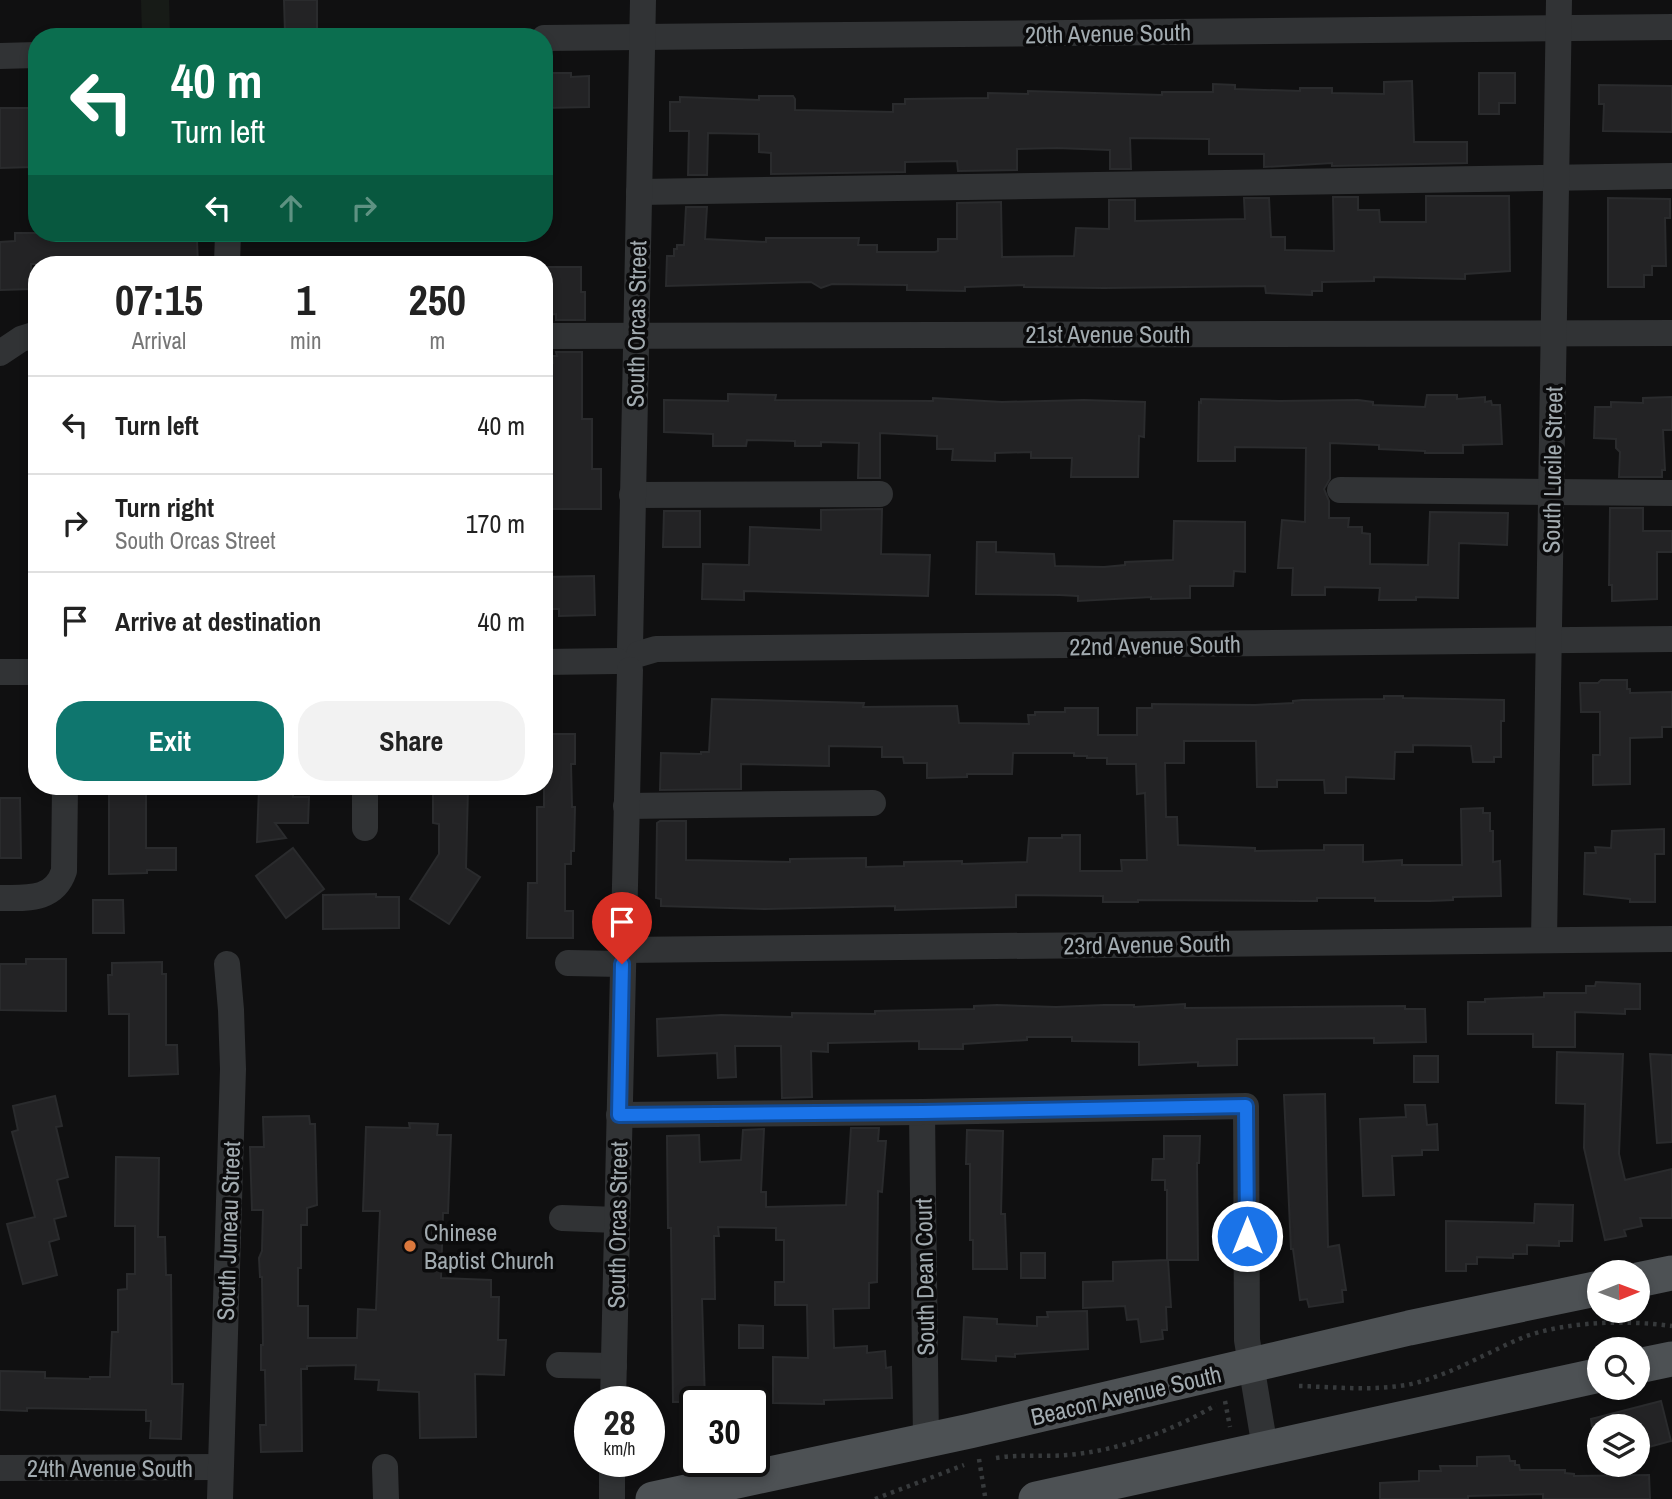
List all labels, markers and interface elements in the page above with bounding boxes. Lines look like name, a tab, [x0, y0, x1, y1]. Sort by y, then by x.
street label: 20th Avenue South	[1025, 16, 1191, 50]
text: 40 m	[171, 47, 263, 113]
icon: left	[56, 56, 147, 147]
text: Turn left	[171, 110, 265, 153]
icon: left	[199, 189, 237, 227]
icon: ahead	[272, 189, 310, 227]
icon: right	[345, 189, 383, 227]
street label: South Orcas Street	[619, 240, 653, 408]
text: 07:15	[115, 272, 203, 328]
text: 1	[296, 272, 315, 328]
text: 250	[409, 272, 466, 328]
street label: 21st Avenue South	[1026, 318, 1190, 350]
text: Arrival	[132, 325, 186, 356]
text: min	[290, 325, 322, 356]
text: m	[429, 325, 445, 356]
street label: South Lucile Street	[1535, 386, 1569, 554]
icon: left	[56, 406, 94, 444]
text: Turn left	[115, 408, 199, 443]
text: 40 m	[478, 408, 525, 443]
text: Turn right	[115, 490, 214, 525]
icon: right	[56, 504, 94, 542]
text: 170 m	[466, 506, 525, 541]
text: South Orcas Street	[115, 525, 275, 556]
icon: arrive	[56, 602, 94, 640]
text: Arrive at destination	[115, 604, 321, 639]
text: 40 m	[478, 604, 525, 639]
street label: 22nd Avenue South	[1069, 628, 1241, 662]
button: Exit	[56, 701, 284, 781]
button: Share	[298, 701, 525, 781]
pin	[592, 892, 652, 964]
icon: arrive	[603, 903, 641, 941]
street label: 23rd Avenue South	[1063, 927, 1231, 961]
street label: South Juneau Street	[209, 1140, 247, 1321]
street label: South Orcas Street	[600, 1141, 634, 1309]
street label: South Dean Court	[907, 1197, 941, 1356]
position arrow	[1210, 1199, 1284, 1273]
place label: Chinese Baptist Church	[424, 1216, 554, 1276]
marker: Chinese Baptist Church	[402, 1238, 418, 1254]
north arrow	[1587, 1260, 1650, 1323]
map controls	[1587, 1260, 1650, 1477]
button: search	[1587, 1337, 1650, 1400]
street label: Beacon Avenue South	[1028, 1358, 1224, 1432]
speed limit sign: 30	[679, 1386, 770, 1477]
text: 28	[604, 1399, 635, 1446]
button: layers	[1587, 1414, 1650, 1477]
text: km/h	[604, 1436, 636, 1461]
street label: 24th Avenue South	[27, 1452, 193, 1484]

